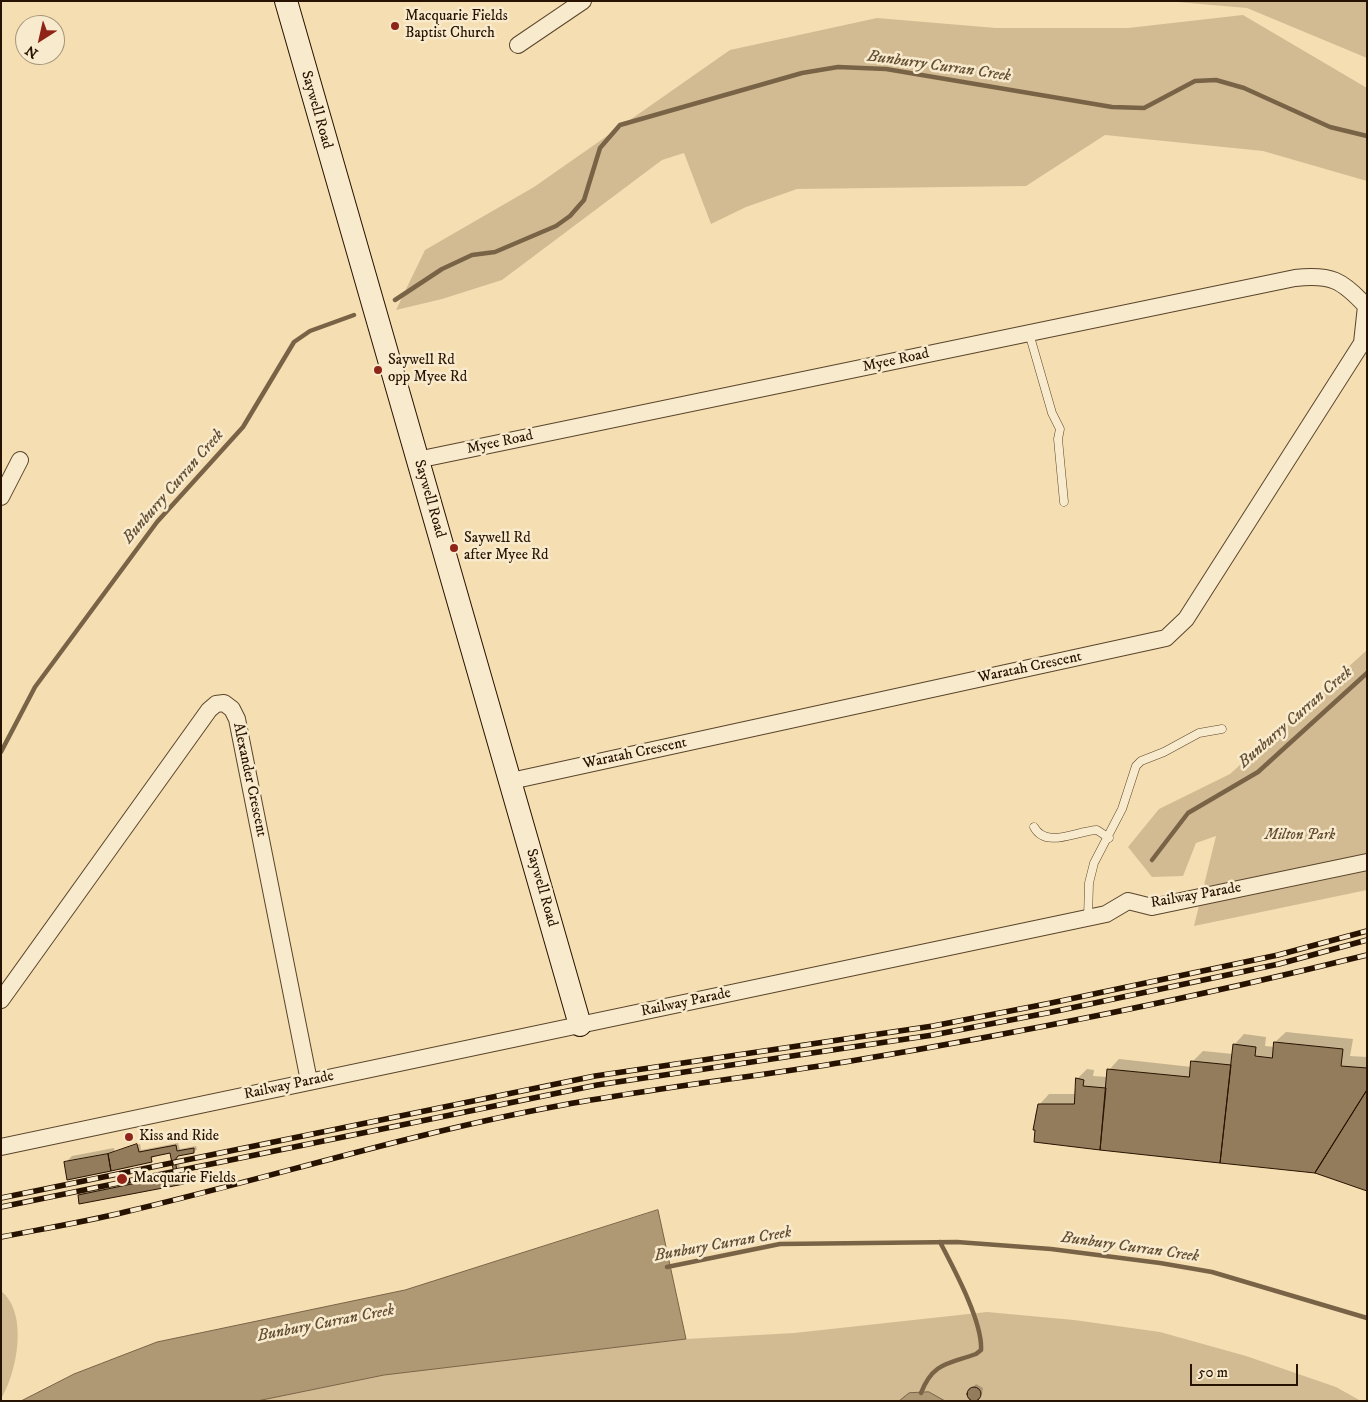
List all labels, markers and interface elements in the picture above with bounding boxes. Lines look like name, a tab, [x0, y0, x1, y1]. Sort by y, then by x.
place label: Macquarie Fields Baptist Church	[405, 8, 508, 43]
north arrow	[15, 15, 65, 65]
marker: Macquarie Fields Baptist Church	[389, 20, 401, 32]
text: N	[22, 41, 42, 62]
water label: Bunburry Curran Creek	[866, 47, 1012, 87]
street label: Saywell Road	[296, 69, 336, 151]
street label: Myee Road	[861, 345, 931, 377]
place label: Saywell Rd opp Myee Rd	[388, 352, 467, 387]
marker: Saywell Rd opp Myee Rd	[372, 364, 384, 376]
water label: Bunburry Curran Creek	[119, 426, 229, 548]
street label: Myee Road	[465, 427, 535, 459]
street label: Saywell Road	[409, 458, 449, 540]
place label: Saywell Rd after Myee Rd	[464, 530, 549, 565]
marker: Saywell Rd after Myee Rd	[448, 542, 460, 554]
street label: Waratah Crescent	[977, 648, 1083, 688]
water label: Bunburry Curran Creek	[1235, 663, 1357, 773]
street label: Alexander Crescent	[228, 721, 270, 839]
street label: Waratah Crescent	[582, 734, 688, 774]
park label: Milton Park	[1265, 827, 1335, 845]
street label: Saywell Road	[521, 847, 561, 929]
street label: Railway Parade	[1149, 879, 1243, 913]
street label: Railway Parade	[639, 985, 733, 1021]
street label: Railway Parade	[242, 1068, 336, 1104]
place label: Kiss and Ride	[139, 1128, 219, 1146]
marker: Kiss and Ride	[123, 1131, 135, 1143]
place label: Macquarie Fields	[133, 1170, 236, 1188]
marker: Macquarie Fields	[115, 1172, 129, 1186]
water label: Bunbury Curran Creek	[653, 1223, 793, 1267]
water label: Bunbury Curran Creek	[1060, 1229, 1200, 1267]
water label: Bunbury Curran Creek	[256, 1301, 396, 1347]
scale bar	[1193, 1354, 1300, 1386]
text: 50 m	[1198, 1363, 1228, 1382]

